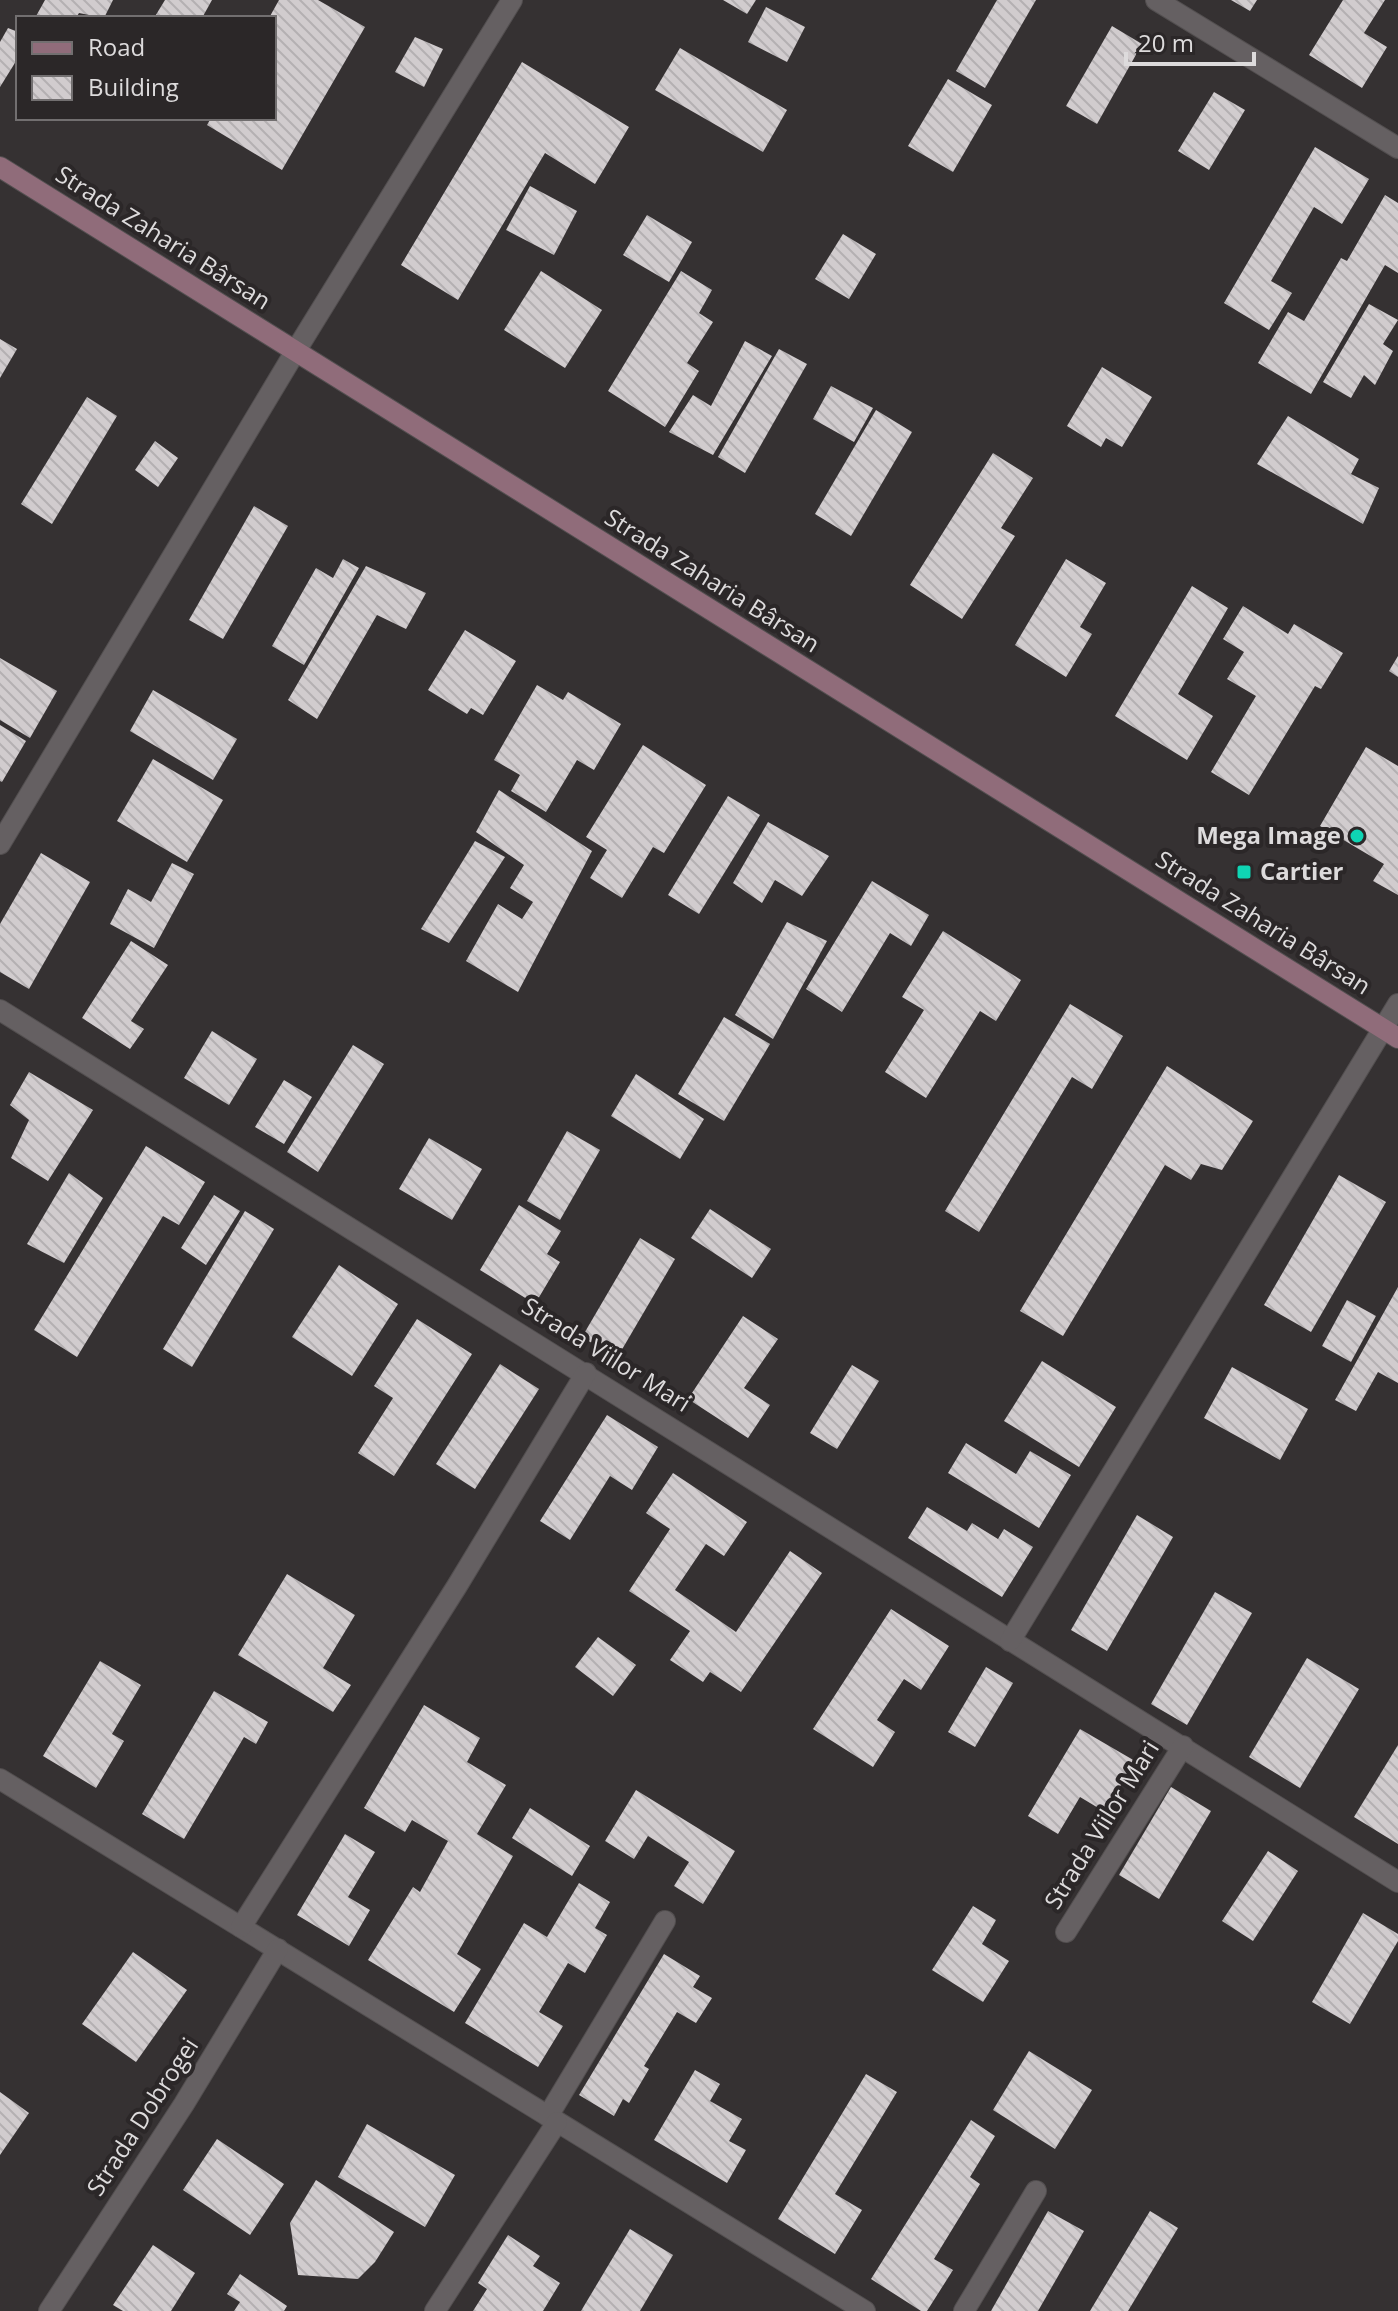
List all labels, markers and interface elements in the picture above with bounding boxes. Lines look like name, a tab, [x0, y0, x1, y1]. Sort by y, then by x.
legend	[16, 16, 276, 120]
scale bar	[1126, 16, 1254, 66]
text: 20 m	[1138, 26, 1194, 59]
text: Road	[88, 30, 145, 63]
text: Building	[88, 70, 179, 103]
street label: Strada Zaharia Bârsan	[50, 157, 278, 316]
street label: Strada Zaharia Bârsan	[599, 500, 827, 659]
place label: Mega Image	[1196, 818, 1341, 851]
marker: Mega Image	[1348, 827, 1366, 845]
street label: Strada Zaharia Bârsan	[1150, 842, 1378, 1001]
place label: Cartier	[1260, 854, 1344, 887]
marker: Cartier	[1235, 863, 1253, 881]
street label: Strada Viilor Mari	[516, 1289, 697, 1419]
street label: Strada Viilor Mari	[1036, 1734, 1166, 1915]
street label: Strada Dobrogei	[78, 2031, 205, 2202]

